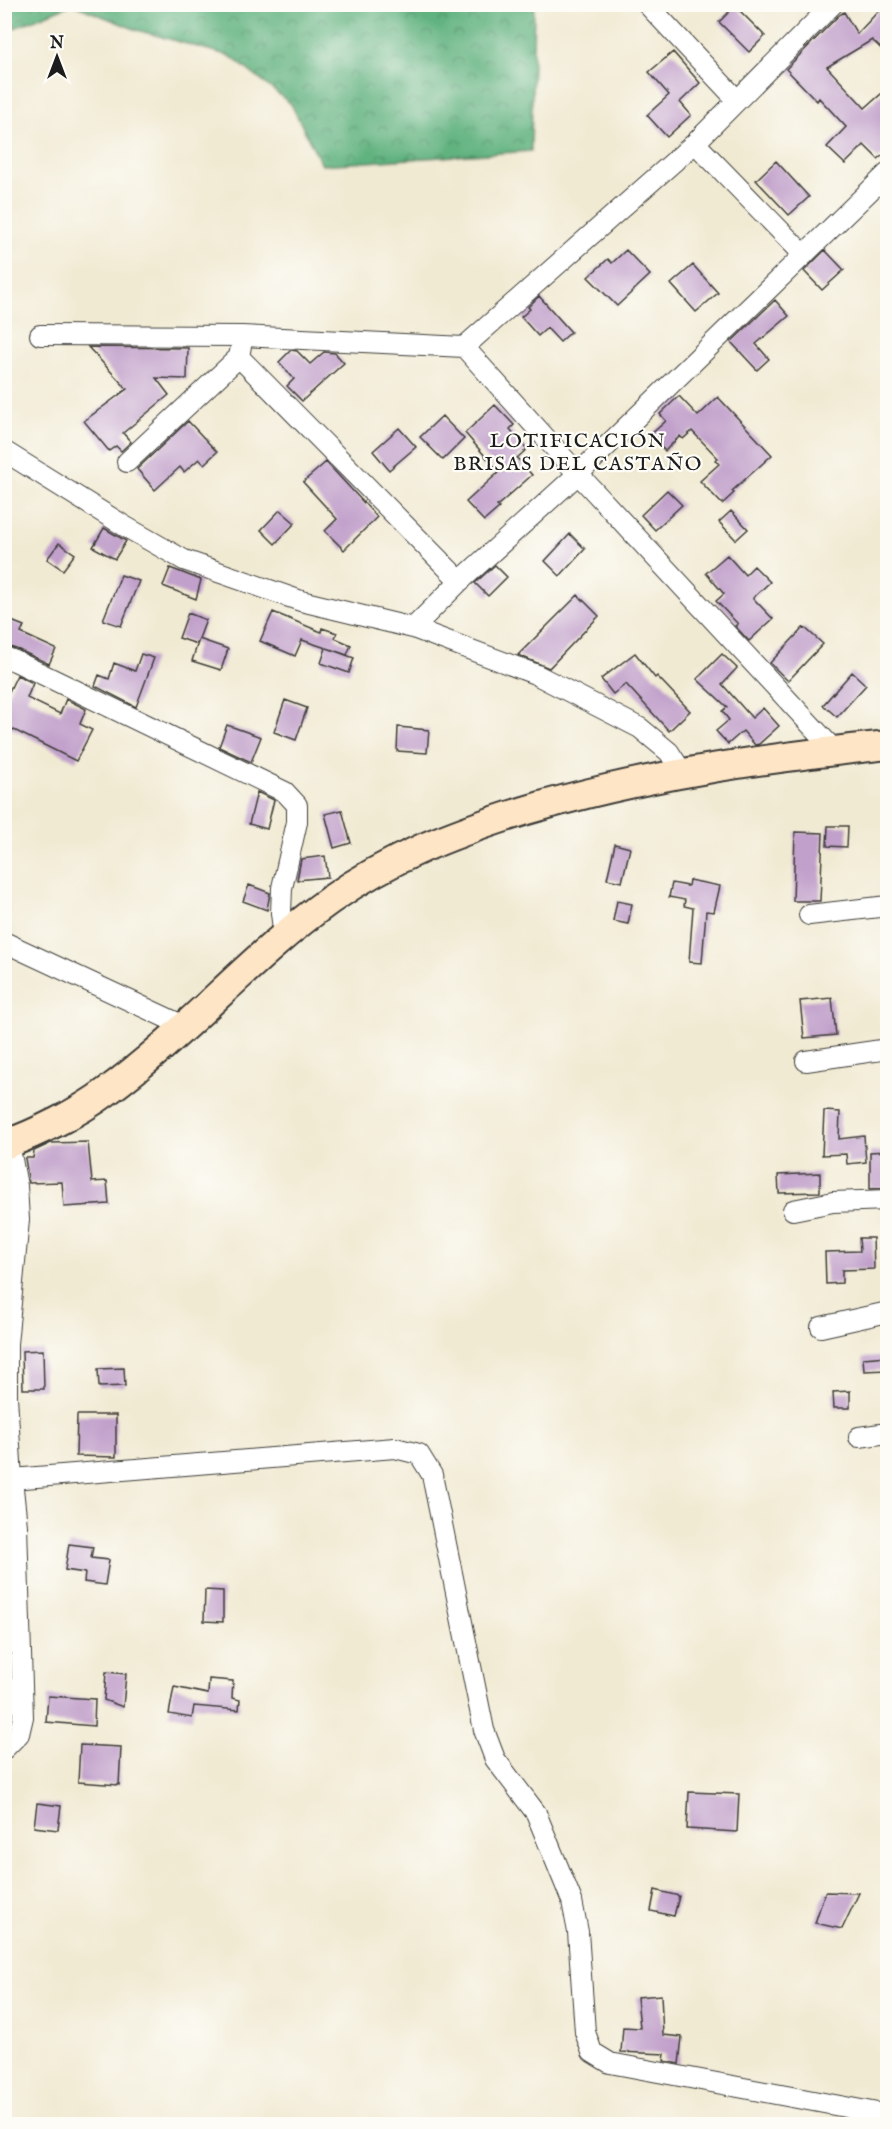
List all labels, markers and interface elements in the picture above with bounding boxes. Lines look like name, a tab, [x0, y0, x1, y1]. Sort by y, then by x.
north arrow	[27, 27, 87, 87]
text: N	[49, 34, 64, 54]
district label: LOTIFICACIÓN BRISAS DEL CASTAÑO	[453, 429, 703, 477]

